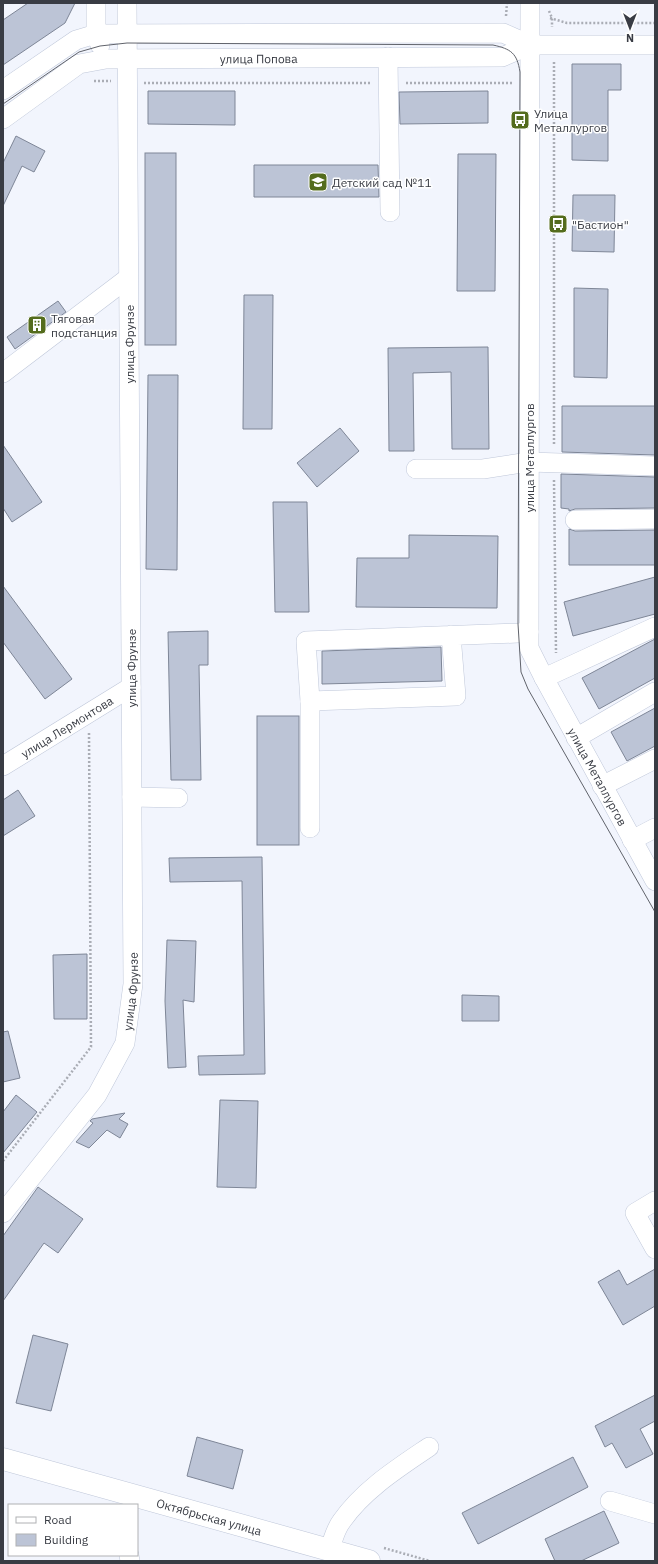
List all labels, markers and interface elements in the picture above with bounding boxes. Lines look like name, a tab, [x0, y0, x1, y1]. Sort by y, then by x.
north arrow	[610, 8, 650, 48]
text: N	[626, 31, 634, 45]
street label: улица Попова	[220, 51, 298, 66]
place label: Улица Металлургов	[534, 106, 607, 135]
bus stop icon: Улица Металлургов	[509, 109, 531, 131]
school or university icon: Детский сад №11	[307, 171, 329, 193]
place label: Детский сад №11	[332, 175, 432, 190]
bus stop icon: "Бастион"	[547, 213, 569, 235]
place label: "Бастион"	[572, 217, 629, 232]
street label: улица Фрунзе	[122, 304, 137, 383]
place label: Тяговая подстанция	[51, 311, 117, 340]
building icon: Тяговая подстанция	[26, 314, 48, 336]
street label: улица Металлургов	[522, 403, 537, 513]
street label: улица Фрунзе	[124, 628, 139, 707]
street label: улица Лермонтова	[18, 692, 116, 761]
street label: улица Металлургов	[565, 725, 631, 828]
street label: улица Фрунзе	[119, 952, 141, 1031]
street label: Октябрьская улица	[155, 1495, 264, 1538]
legend	[8, 1504, 138, 1556]
text: Road	[44, 1512, 72, 1527]
text: Building	[44, 1532, 89, 1547]

